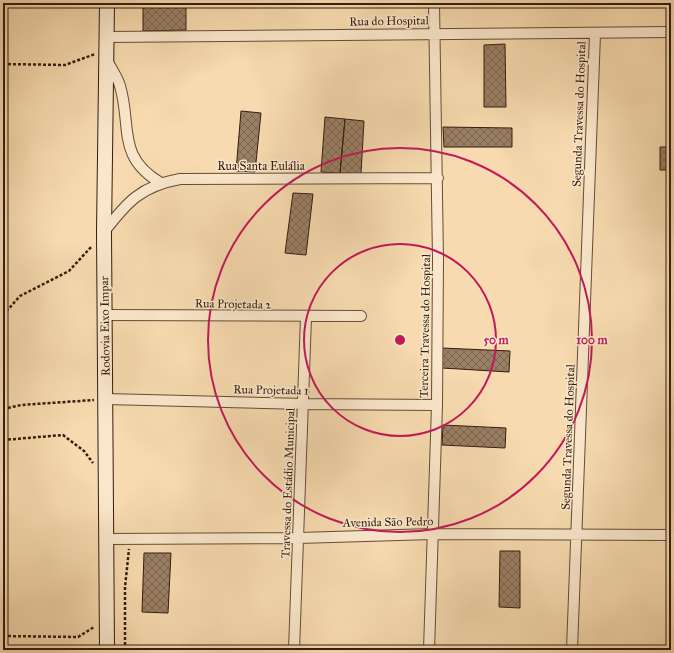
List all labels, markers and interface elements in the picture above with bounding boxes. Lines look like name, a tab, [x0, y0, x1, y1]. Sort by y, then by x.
street label: Rua do Hospital	[349, 13, 430, 29]
street label: Segunda Travessa do Hospital	[569, 40, 590, 187]
street label: Rua Santa Eulália	[217, 159, 306, 173]
street label: Terceira Travessa do Hospital	[417, 253, 433, 398]
street label: Rodovia Eixo Impar	[97, 275, 113, 376]
street label: Rua Projetada 2	[195, 296, 271, 312]
centre of rings	[393, 333, 407, 347]
text: 50 m	[483, 333, 510, 347]
text: 100 m	[576, 333, 609, 347]
street label: Segunda Travessa do Hospital	[558, 363, 579, 510]
street label: Rua Projetada 1	[233, 382, 309, 398]
street label: Travessa do Estádio Municipal	[278, 407, 298, 558]
street label: Avenida São Pedro	[342, 514, 433, 530]

